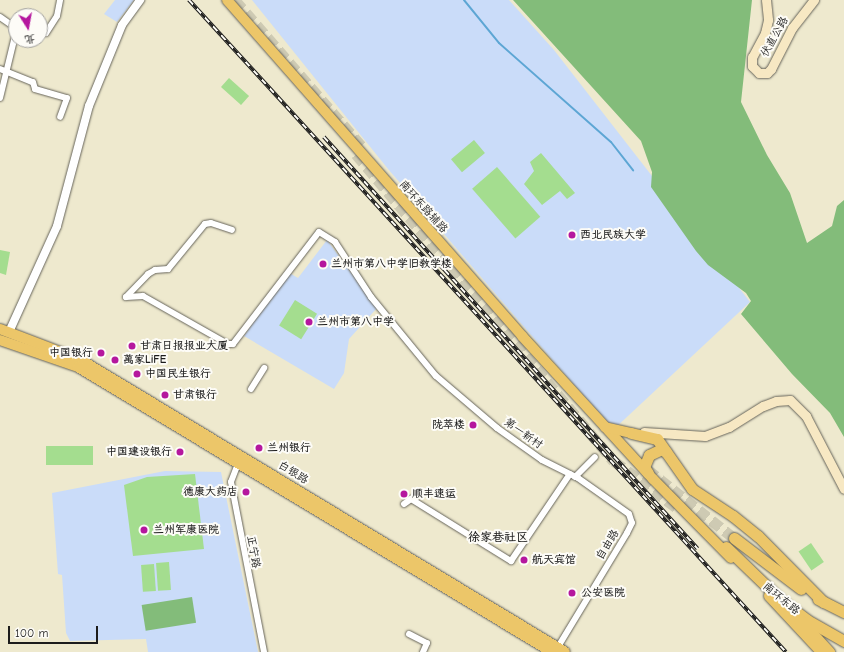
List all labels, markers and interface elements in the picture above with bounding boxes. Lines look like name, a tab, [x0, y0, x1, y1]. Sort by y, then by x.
north arrow	[8, 8, 48, 48]
street label: 伏直公路	[759, 15, 791, 59]
text: 北	[24, 32, 37, 47]
street label: 南环东路辅路	[396, 178, 450, 236]
place label: 西北民族大学	[580, 228, 646, 242]
marker: 西北民族大学	[567, 230, 577, 240]
place label: 兰州市第八中学旧教学楼	[331, 257, 452, 271]
marker: 兰州市第八中学旧教学楼	[318, 259, 328, 269]
place label: 兰州市第八中学	[317, 315, 394, 329]
marker: 兰州市第八中学	[304, 317, 314, 327]
place label: 甘肃日报报业大厦	[140, 339, 228, 353]
marker: 甘肃日报报业大厦	[127, 341, 137, 351]
place label: 中国银行	[49, 346, 93, 360]
marker: 中国银行	[96, 348, 106, 358]
place label: 萬家LiFE	[123, 353, 166, 367]
marker: 萬家LiFE	[110, 355, 120, 365]
place label: 中国民生银行	[145, 367, 211, 381]
marker: 中国民生银行	[132, 369, 142, 379]
place label: 甘肃银行	[173, 388, 217, 402]
marker: 甘肃银行	[160, 390, 170, 400]
street label: 第一新村	[501, 416, 545, 452]
place label: 陇萃楼	[432, 418, 465, 432]
marker: 陇萃楼	[468, 420, 478, 430]
place label: 兰州银行	[267, 441, 311, 455]
marker: 兰州银行	[254, 443, 264, 453]
place label: 中国建设银行	[106, 445, 172, 459]
marker: 中国建设银行	[175, 447, 185, 457]
street label: 白银路	[275, 459, 311, 487]
place label: 德康大药店	[183, 485, 238, 499]
marker: 德康大药店	[241, 487, 251, 497]
place label: 顺丰速运	[412, 487, 456, 501]
marker: 顺丰速运	[399, 489, 409, 499]
place label: 兰州军康医院	[153, 523, 219, 537]
marker: 兰州军康医院	[138, 524, 150, 536]
street label: 自由路	[594, 527, 622, 563]
district label: 徐家巷社区	[468, 531, 528, 545]
street label: 正宁路	[244, 535, 262, 569]
place label: 航天宾馆	[532, 553, 576, 567]
marker: 航天宾馆	[519, 555, 529, 565]
street label: 南环东路	[760, 580, 802, 618]
place label: 公安医院	[581, 586, 625, 600]
marker: 公安医院	[566, 587, 578, 599]
scale bar	[10, 618, 100, 644]
text: 100 m	[15, 626, 48, 640]

